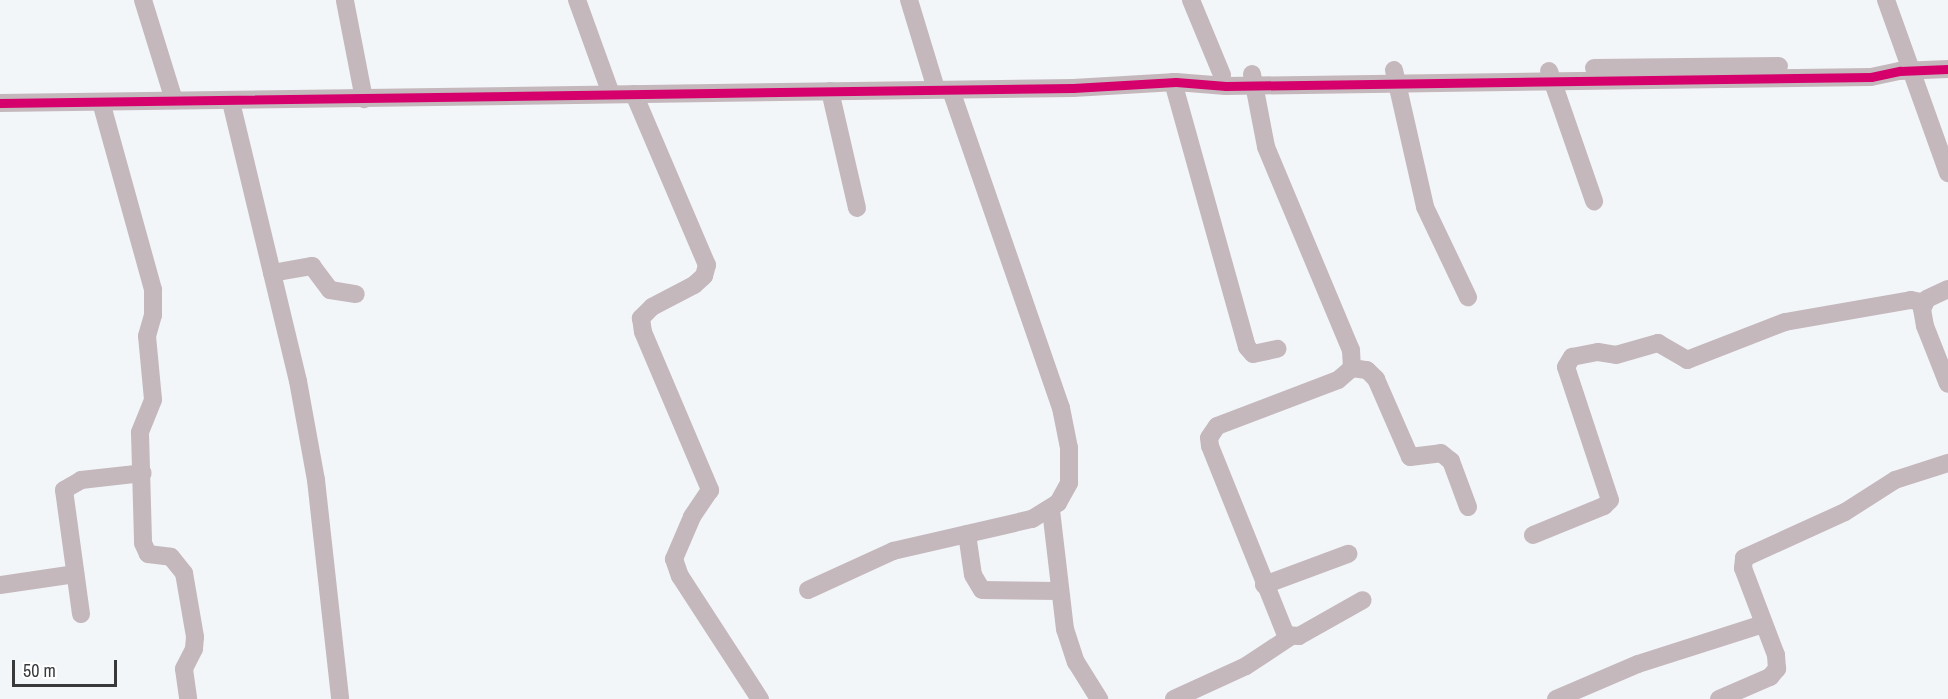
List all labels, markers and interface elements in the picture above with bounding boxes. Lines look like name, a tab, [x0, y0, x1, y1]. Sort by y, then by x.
scale bar	[15, 648, 120, 686]
text: 50 m	[23, 658, 56, 683]

